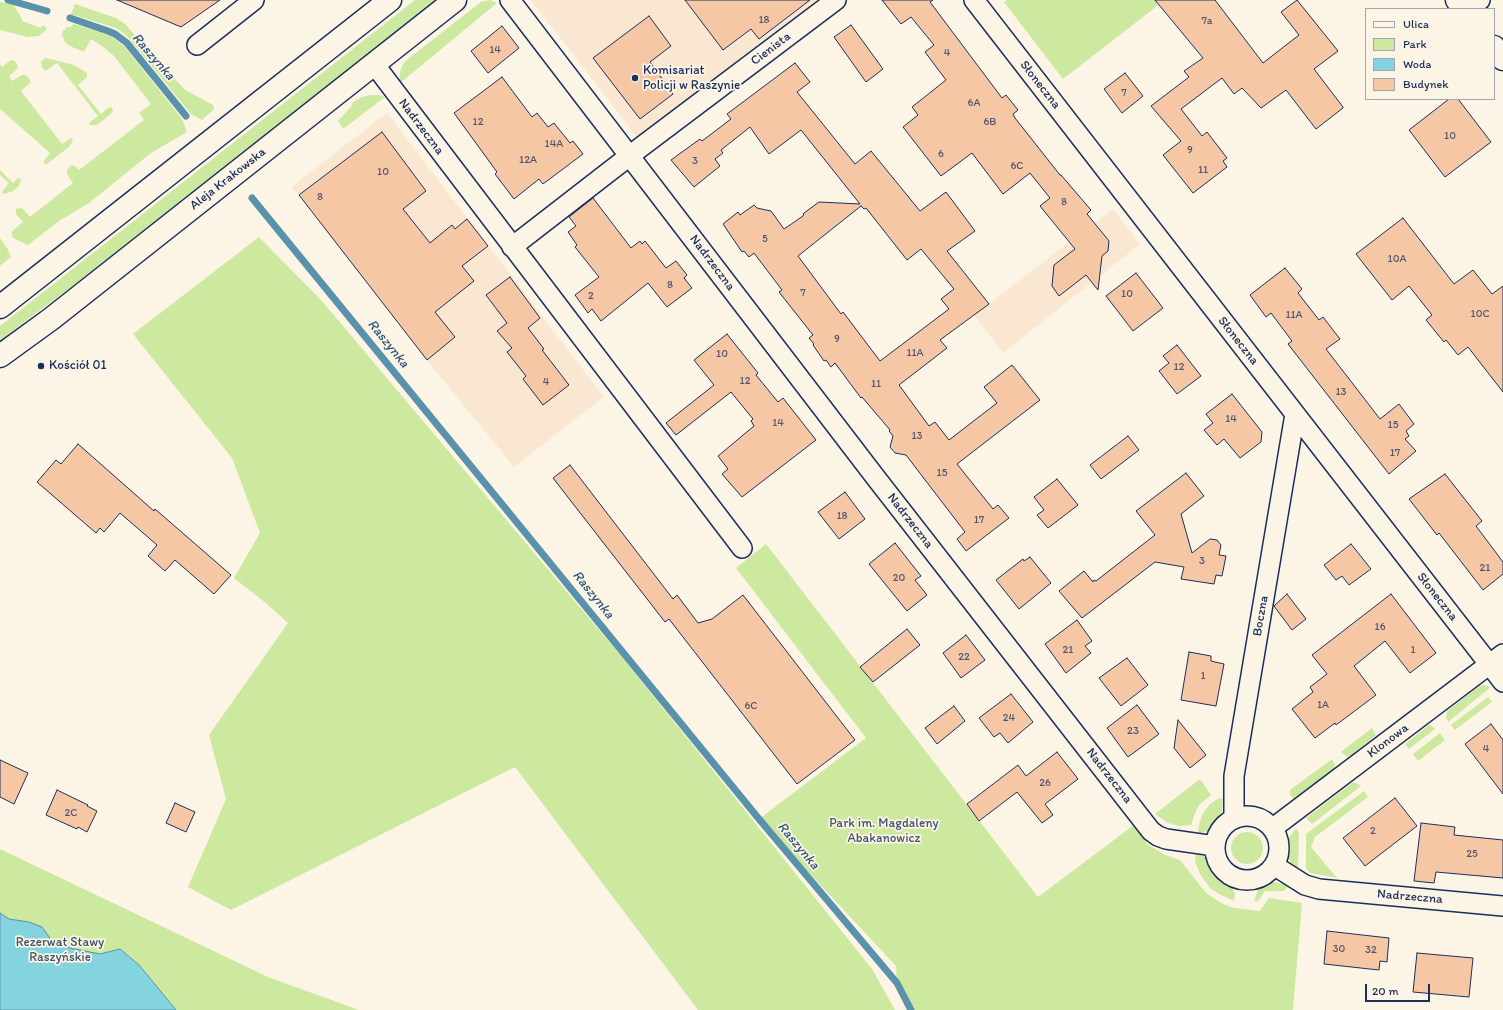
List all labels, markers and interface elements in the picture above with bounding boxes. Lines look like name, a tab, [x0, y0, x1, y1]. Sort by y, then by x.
legend	[1365, 8, 1495, 100]
house number: 18	[758, 13, 770, 27]
house number: 7a	[1201, 14, 1213, 28]
text: Ulica	[1403, 17, 1429, 31]
street label: Cienista	[748, 29, 794, 69]
water label: Raszynka	[128, 30, 178, 84]
text: Park	[1403, 37, 1427, 51]
house number: 14	[489, 43, 501, 57]
house number: 4	[944, 46, 950, 60]
text: Woda	[1403, 57, 1432, 71]
street label: Słoneczna	[1016, 58, 1064, 112]
place label: Komisariat Policji w Raszynie	[643, 63, 740, 94]
marker: Komisariat Policji w Raszynie	[630, 73, 640, 83]
text: Budynek	[1403, 77, 1448, 91]
house number: 7	[1121, 86, 1127, 100]
street label: Nadrzeczna	[395, 96, 447, 158]
house number: 6A	[968, 96, 980, 110]
house number: 12	[473, 115, 483, 129]
house number: 6B	[984, 115, 996, 129]
house number: 10	[1444, 129, 1456, 143]
house number: 14A	[545, 137, 563, 151]
house number: 9	[1187, 143, 1193, 157]
street label: Aleja Krakowska	[187, 145, 269, 213]
house number: 6	[938, 147, 944, 161]
house number: 12A	[519, 153, 537, 167]
house number: 3	[692, 154, 698, 168]
house number: 6C	[1011, 159, 1023, 173]
house number: 11	[1198, 163, 1208, 177]
house number: 10	[377, 165, 389, 179]
house number: 8	[317, 190, 323, 204]
house number: 8	[1061, 195, 1067, 209]
street label: Nadrzeczna	[686, 232, 738, 294]
house number: 5	[762, 232, 768, 246]
house number: 10A	[1388, 252, 1406, 266]
house number: 8	[667, 278, 673, 292]
house number: 7	[800, 286, 806, 300]
house number: 10	[1121, 287, 1133, 301]
house number: 2	[588, 289, 594, 303]
house number: 10C	[1471, 307, 1489, 321]
house number: 11A	[1285, 308, 1303, 322]
street label: Słoneczna	[1214, 314, 1262, 368]
water label: Raszynka	[364, 317, 412, 371]
house number: 9	[834, 332, 840, 346]
house number: 11A	[906, 346, 924, 360]
house number: 10	[716, 347, 728, 361]
place label: Kościół 01	[49, 358, 106, 374]
house number: 12	[1174, 360, 1184, 374]
marker: Kościół 01	[36, 361, 46, 371]
house number: 12	[740, 374, 750, 388]
house number: 4	[543, 375, 549, 389]
house number: 11	[871, 377, 881, 391]
house number: 13	[1335, 385, 1347, 399]
house number: 14	[1225, 412, 1237, 426]
house number: 14	[772, 416, 784, 430]
house number: 15	[1388, 418, 1398, 432]
house number: 13	[911, 429, 923, 443]
house number: 17	[1390, 446, 1400, 460]
house number: 15	[937, 466, 947, 480]
street label: Nadrzeczna	[884, 490, 936, 552]
house number: 18	[836, 509, 848, 523]
house number: 17	[974, 513, 984, 527]
house number: 3	[1199, 554, 1205, 568]
house number: 21	[1480, 561, 1490, 575]
water label: Raszynka	[569, 568, 617, 622]
street label: Słoneczna	[1413, 570, 1461, 624]
house number: 20	[893, 571, 905, 585]
street label: Boczna	[1250, 595, 1272, 637]
house number: 16	[1375, 620, 1385, 634]
house number: 21	[1063, 643, 1073, 657]
house number: 1	[1410, 643, 1416, 657]
house number: 22	[958, 650, 970, 664]
house number: 1	[1200, 669, 1206, 683]
house number: 1A	[1317, 698, 1329, 712]
house number: 6C	[745, 699, 757, 713]
house number: 24	[1003, 711, 1015, 725]
street label: Klonowa	[1364, 720, 1412, 762]
house number: 23	[1127, 724, 1139, 738]
house number: 4	[1483, 742, 1489, 756]
street label: Nadrzeczna	[1083, 745, 1135, 807]
house number: 26	[1039, 776, 1051, 790]
house number: 2C	[65, 806, 77, 820]
park label: Park im. Magdaleny Abakanowicz	[829, 816, 939, 847]
water label: Raszynka	[773, 819, 823, 873]
house number: 2	[1370, 824, 1376, 838]
house number: 25	[1466, 847, 1478, 861]
street label: Nadrzeczna	[1376, 886, 1444, 908]
park label: Rezerwat Stawy Raszyńskie	[16, 935, 104, 966]
house number: 30	[1333, 942, 1345, 956]
house number: 32	[1365, 943, 1377, 957]
scale bar	[1367, 976, 1432, 1002]
text: 20 m	[1372, 984, 1399, 998]

